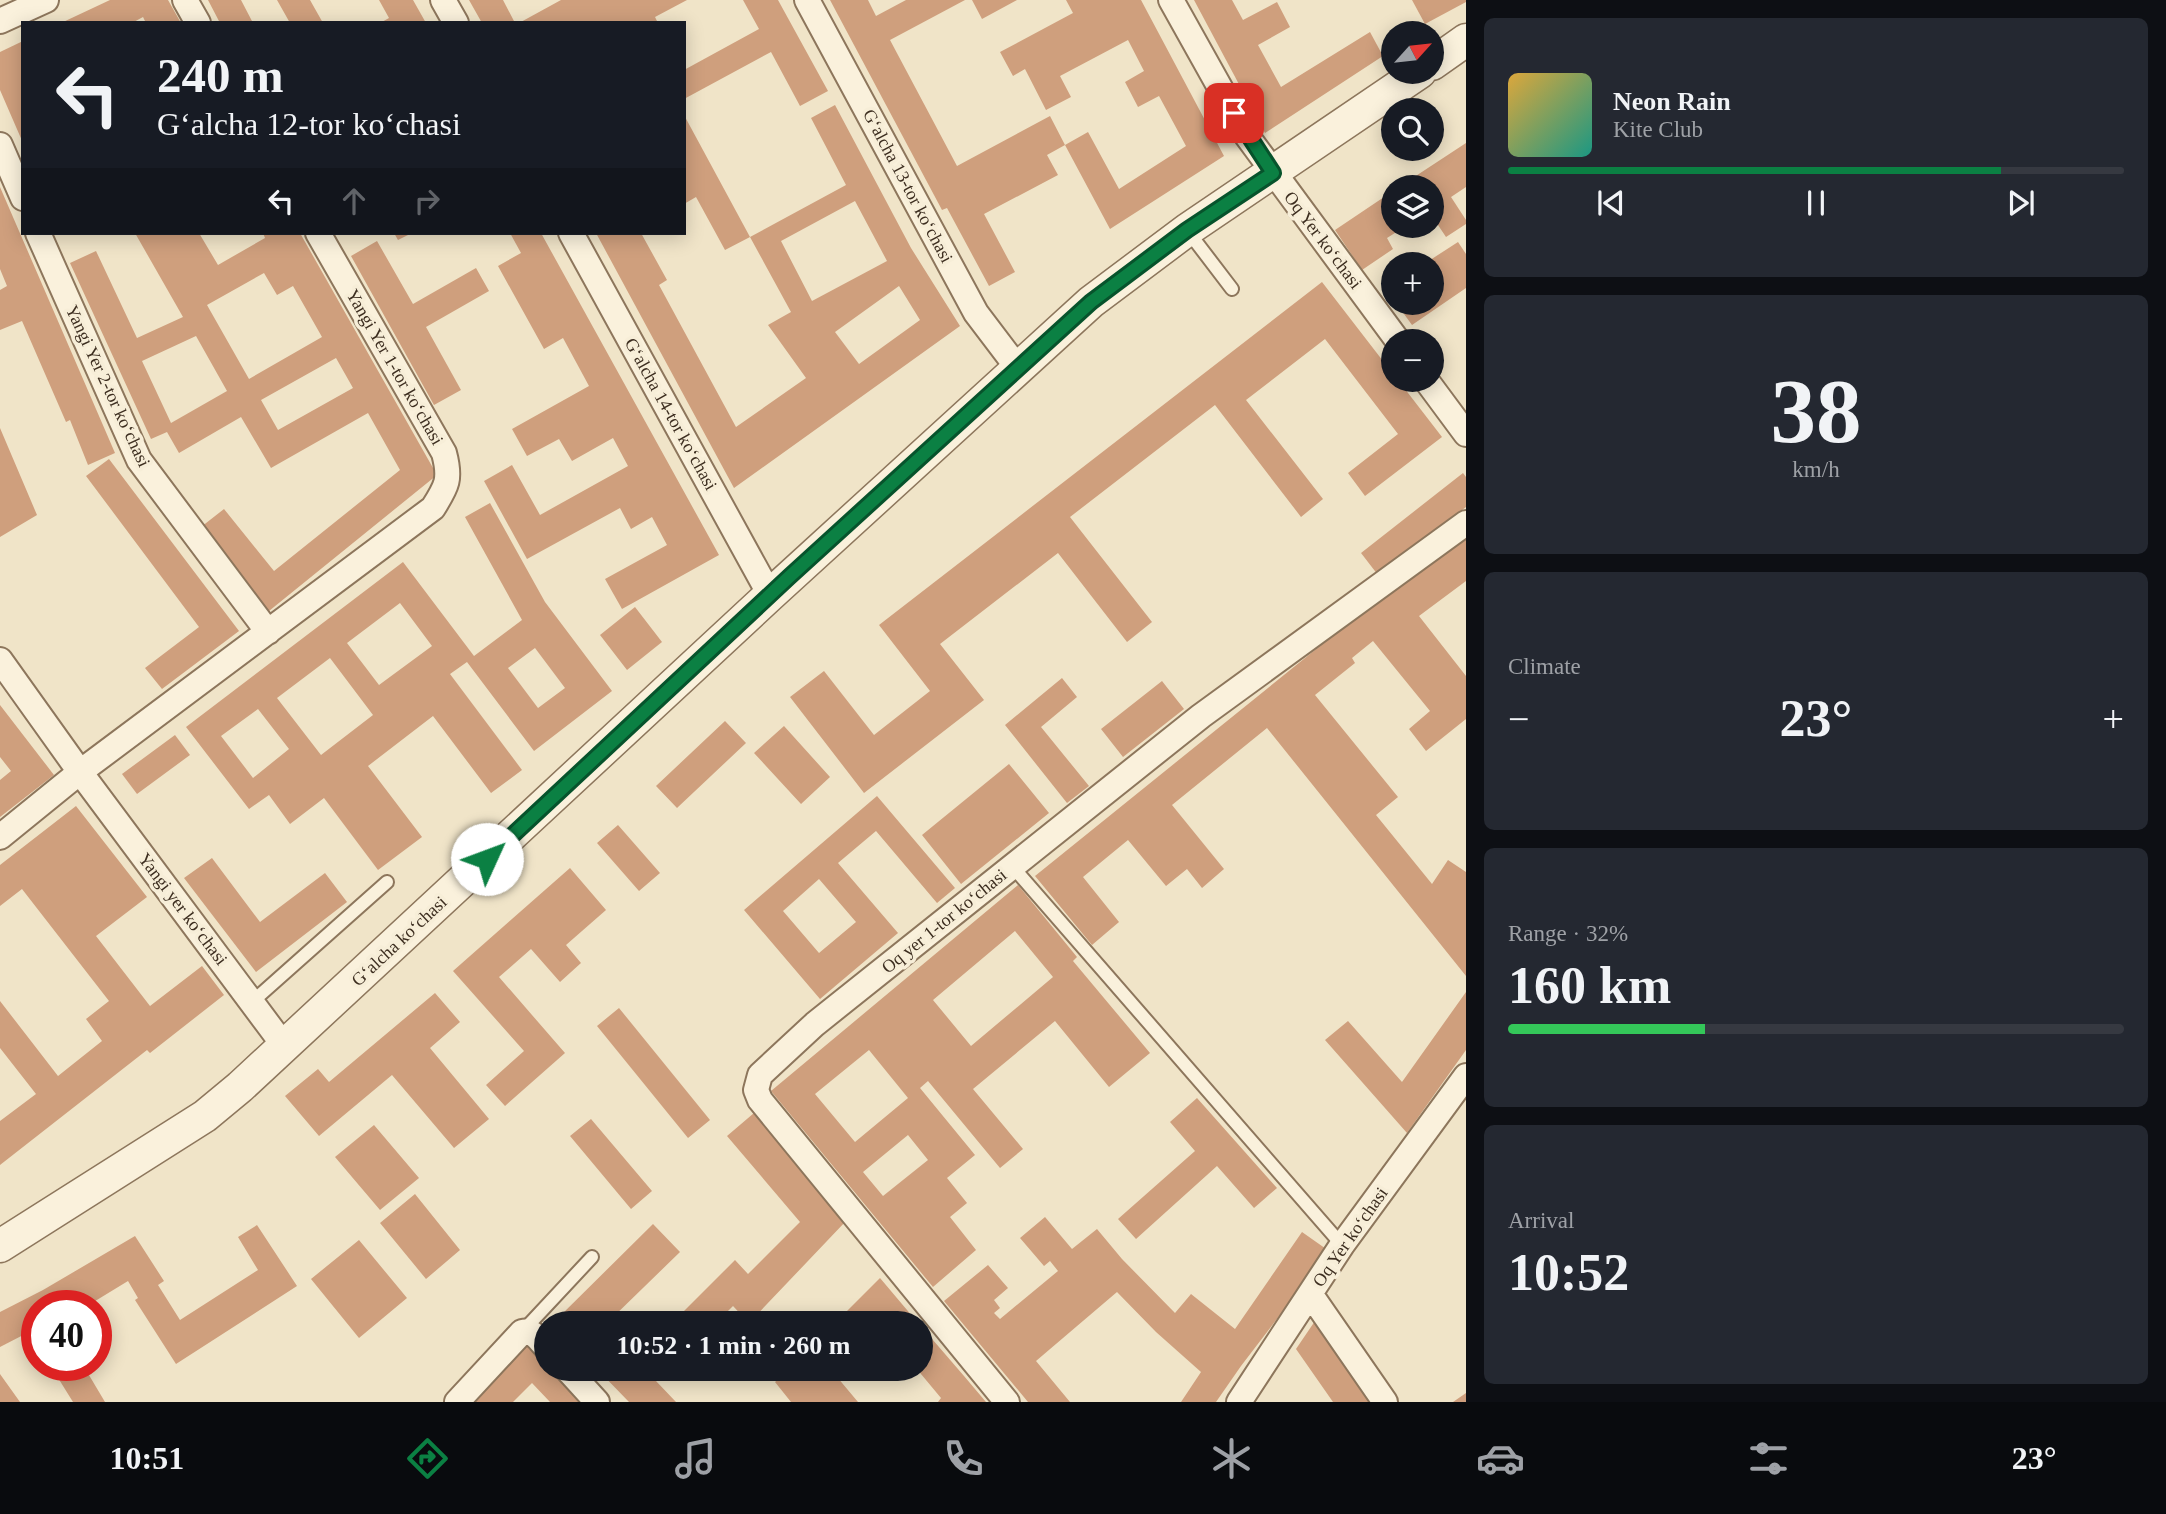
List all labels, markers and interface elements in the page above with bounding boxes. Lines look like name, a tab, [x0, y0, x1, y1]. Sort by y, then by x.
north arrow	[1381, 21, 1444, 84]
map controls	[1381, 21, 1444, 392]
text: 240 m	[157, 48, 284, 103]
icon: left	[42, 49, 133, 140]
pin	[1204, 83, 1264, 143]
text: Neon Rain	[1613, 87, 1731, 116]
icon: arrive	[1215, 94, 1253, 132]
button: search	[1381, 98, 1444, 161]
text: Gʻalcha 12-tor koʻchasi	[157, 106, 461, 142]
street label: Gʻalcha 13-tor koʻchasi	[859, 106, 957, 266]
text: Kite Club	[1613, 117, 1703, 142]
button: layers	[1381, 175, 1444, 238]
icon: left	[262, 182, 300, 220]
icon: ahead	[335, 182, 373, 220]
icon: right	[408, 182, 446, 220]
icon: previous	[1592, 184, 1630, 222]
icon: pause	[1797, 184, 1835, 222]
icon: next	[2002, 184, 2040, 222]
street label: Oq Yer koʻchasi	[1280, 187, 1366, 293]
button: +	[1381, 252, 1444, 315]
street label: Yangi Yer 1-tor koʻchasi	[342, 286, 448, 448]
street label: Yangi Yer 2-tor koʻchasi	[62, 302, 154, 470]
button: −	[1381, 329, 1444, 392]
street label: Gʻalcha 14-tor koʻchasi	[621, 334, 721, 494]
text: 38	[1771, 361, 1862, 462]
text: km/h	[1792, 457, 1840, 482]
text: Climate	[1508, 654, 1581, 679]
text: 23°	[1780, 690, 1852, 747]
text: −	[1508, 698, 1529, 740]
text: +	[2103, 698, 2124, 740]
position arrow	[450, 822, 524, 896]
street label: Yangi yer koʻchasi	[134, 849, 232, 969]
street label: Oq yer 1-tor koʻchasi	[878, 865, 1010, 977]
street label: Gʻalcha koʻchasi	[347, 892, 451, 990]
text: Range · 32%	[1508, 921, 1628, 946]
text: 160 km	[1508, 957, 1671, 1014]
street label: Oq Yer koʻchasi	[1308, 1184, 1392, 1290]
text: Arrival	[1508, 1208, 1574, 1233]
text: 10:52	[1508, 1244, 1629, 1301]
speed limit sign: 40	[21, 1290, 112, 1381]
text: 10:52 · 1 min · 260 m	[617, 1331, 851, 1360]
icon: directions	[403, 1434, 452, 1483]
icon: music	[671, 1434, 720, 1483]
icon: phone	[939, 1434, 988, 1483]
icon: climate	[1207, 1434, 1256, 1483]
icon: car	[1476, 1434, 1525, 1483]
icon: filters	[1744, 1434, 1793, 1483]
text: 10:51	[110, 1440, 184, 1476]
text: 23°	[2012, 1440, 2056, 1476]

